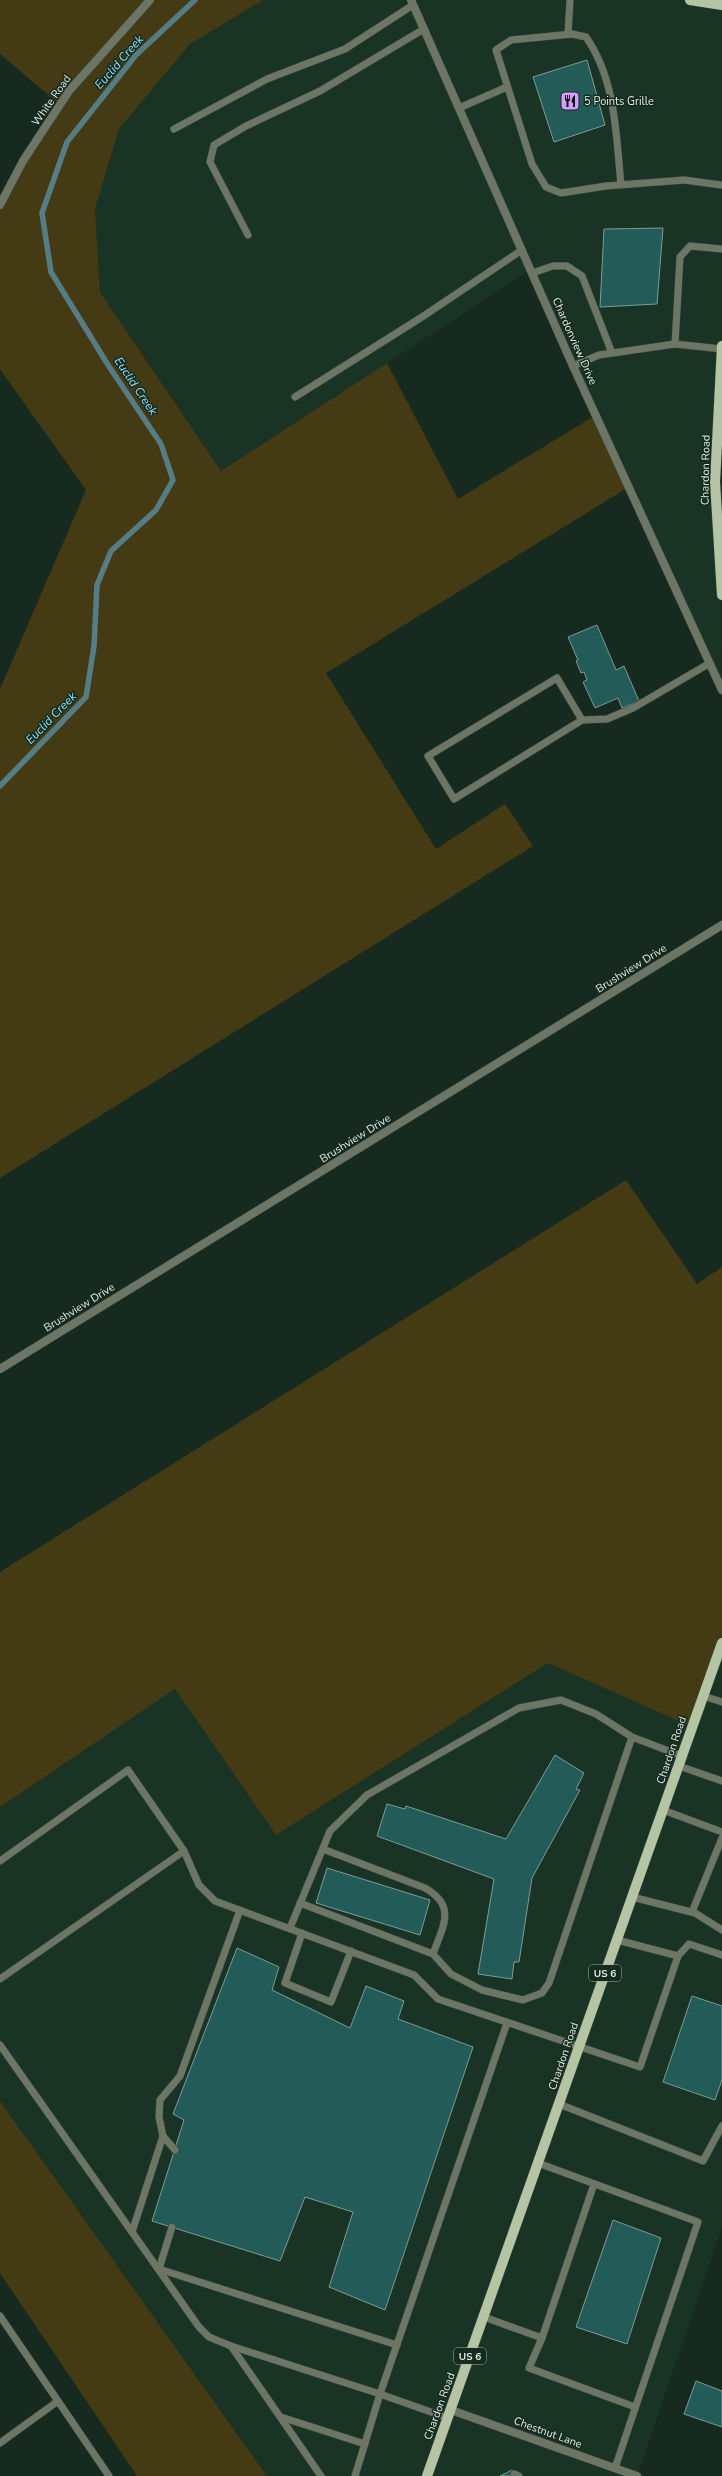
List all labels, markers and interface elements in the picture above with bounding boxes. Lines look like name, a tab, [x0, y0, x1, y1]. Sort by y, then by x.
water label: Euclid Creek	[91, 31, 148, 92]
street label: White Road	[28, 72, 74, 129]
restaurant icon: 5 Points Grille	[559, 90, 581, 112]
place label: 5 Points Grille	[584, 94, 654, 109]
street label: Chardonview Drive	[549, 295, 601, 387]
water label: Euclid Creek	[111, 354, 162, 419]
street label: Chardon Road	[697, 435, 714, 505]
water label: Euclid Creek	[22, 688, 81, 748]
street label: Brushview Drive	[593, 940, 670, 996]
street label: Brushview Drive	[317, 1110, 394, 1166]
street label: Brushview Drive	[41, 1279, 118, 1335]
street label: Chardon Road	[653, 1714, 690, 1786]
road number: US 6	[589, 1965, 621, 1981]
street label: Chardon Road	[545, 2020, 582, 2092]
road number: US 6	[454, 2348, 486, 2364]
street label: Chardon Road	[420, 2370, 459, 2442]
street label: Chestnut Lane	[512, 2413, 584, 2452]

